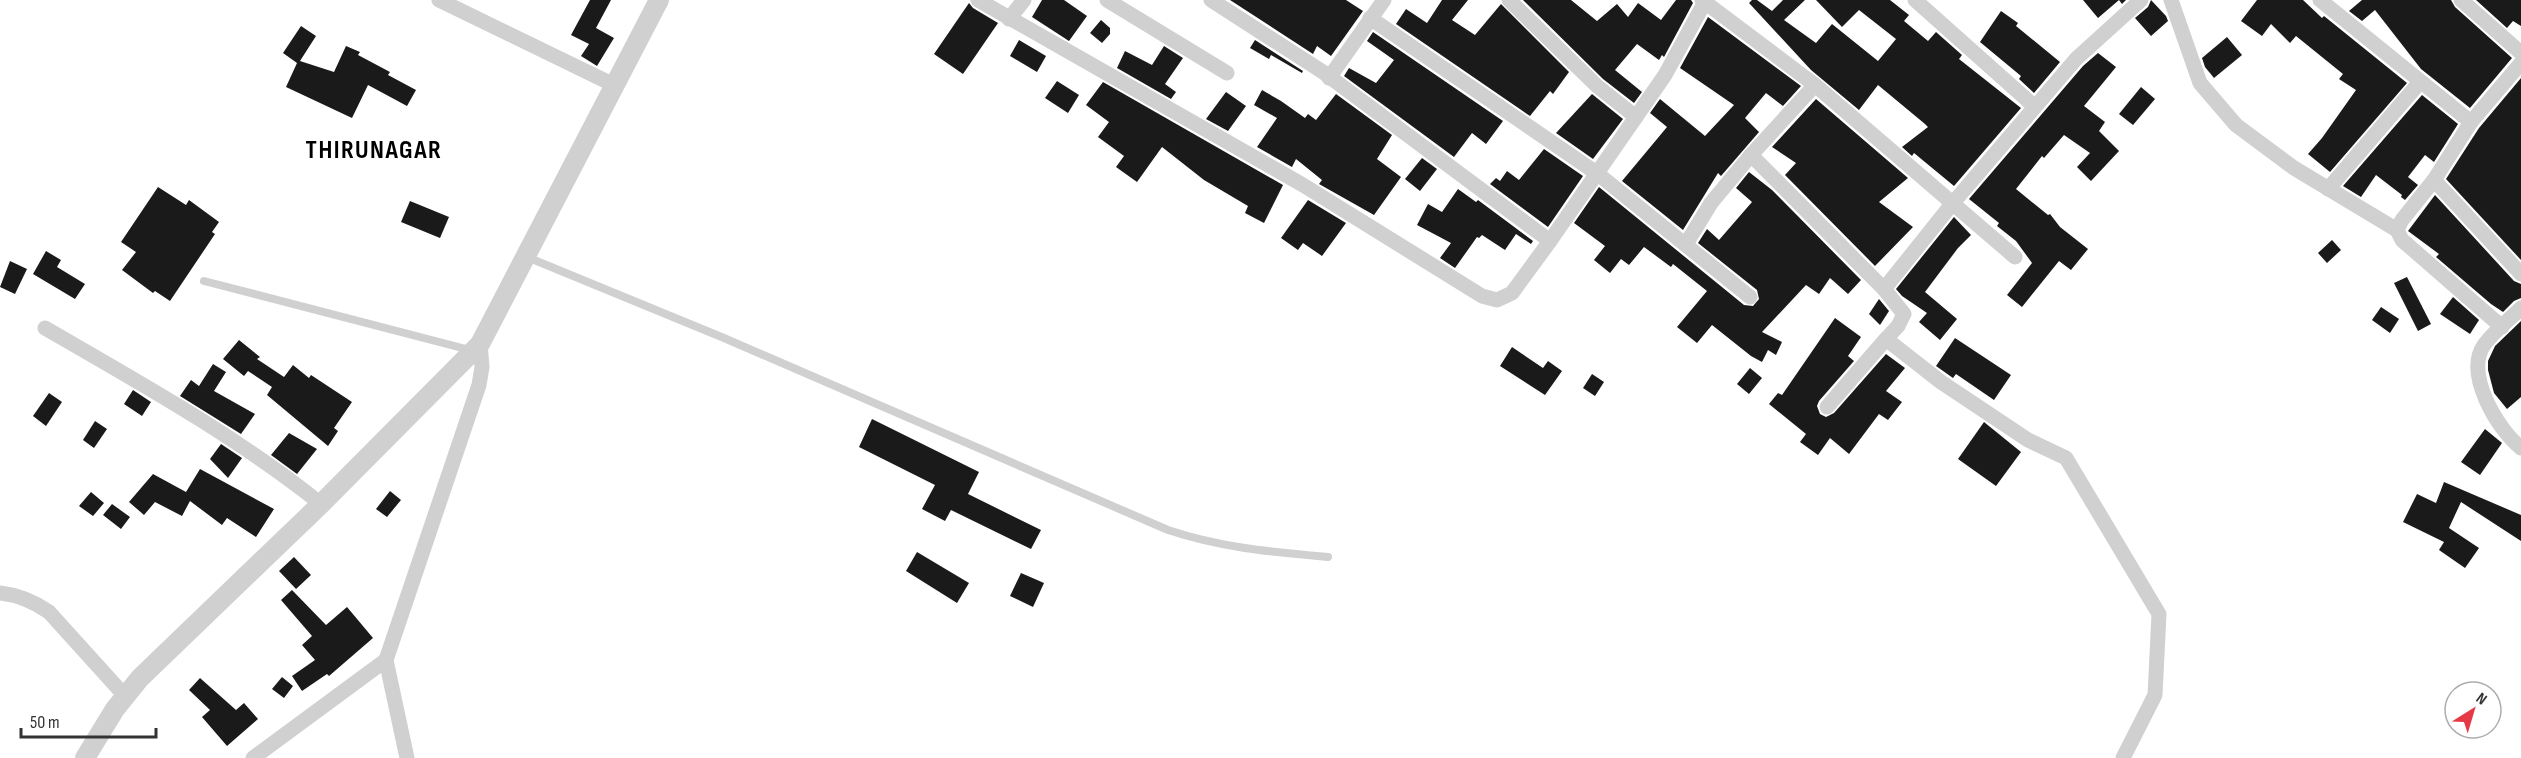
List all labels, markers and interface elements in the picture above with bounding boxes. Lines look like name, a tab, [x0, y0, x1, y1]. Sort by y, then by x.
district label: THIRUNAGAR	[306, 135, 442, 166]
north arrow	[2443, 680, 2503, 740]
text: N	[2472, 689, 2490, 709]
scale bar	[21, 701, 156, 739]
text: 50 m	[30, 712, 60, 733]

